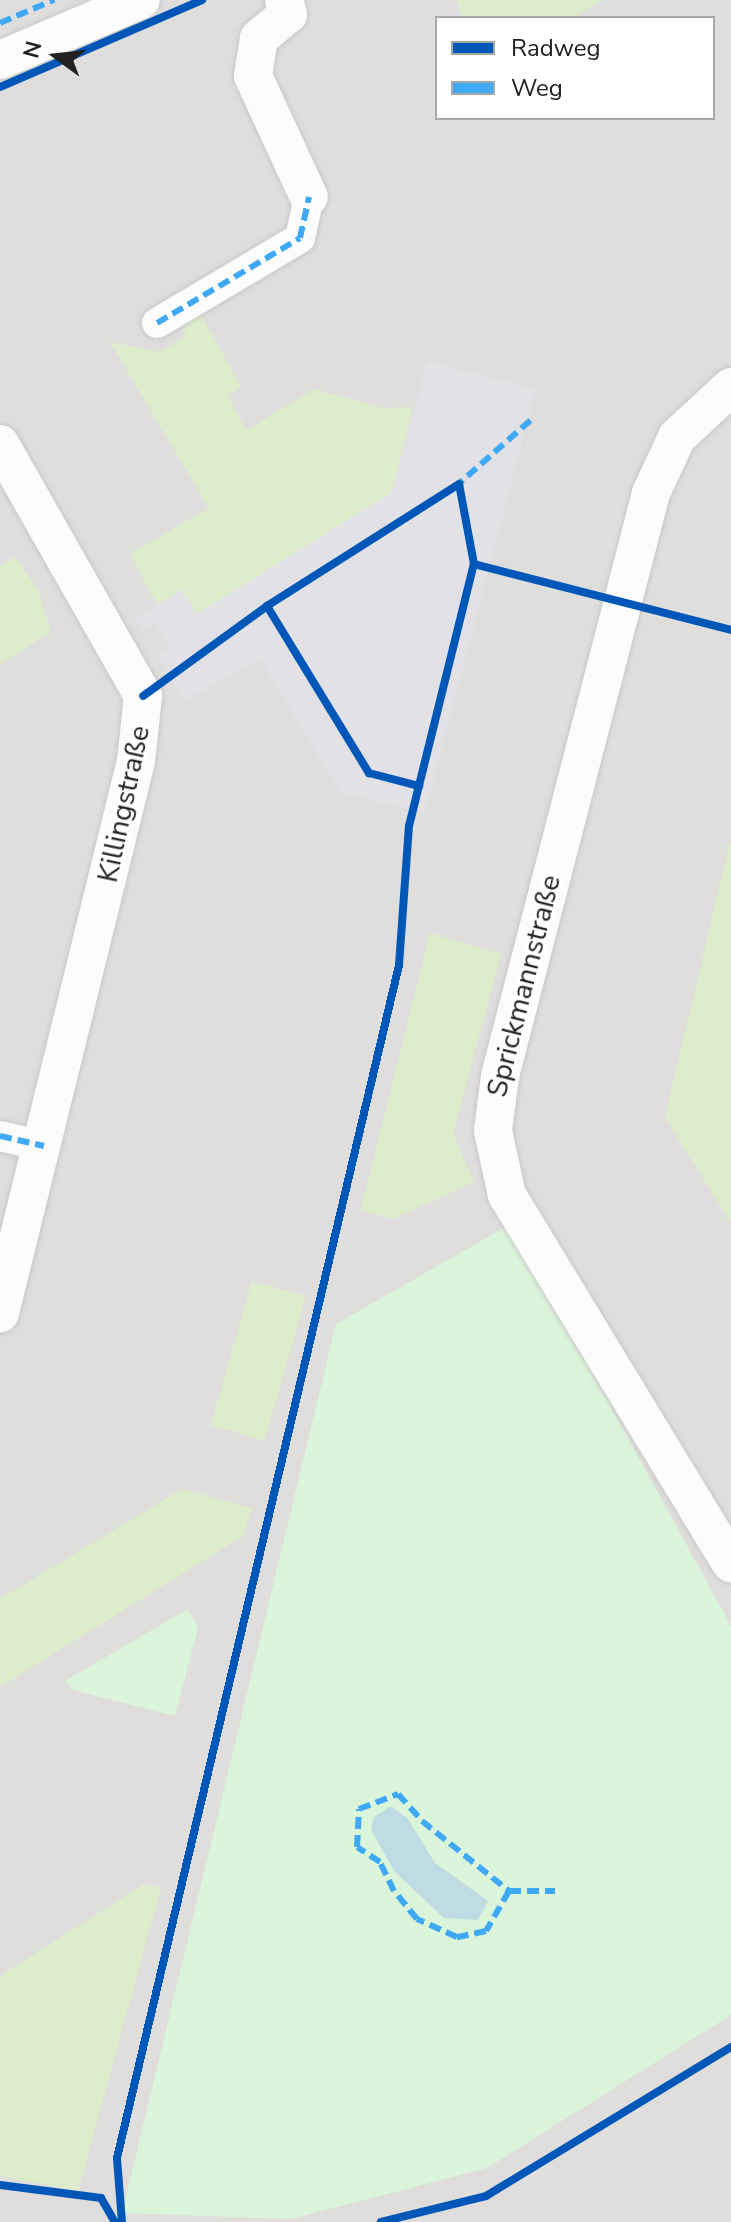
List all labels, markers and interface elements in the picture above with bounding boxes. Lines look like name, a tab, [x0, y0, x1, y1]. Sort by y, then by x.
north arrow	[16, 16, 96, 96]
legend	[435, 16, 715, 120]
text: Radweg	[511, 32, 601, 64]
text: N	[16, 38, 49, 62]
text: Weg	[511, 72, 563, 104]
street label: Killingstraße	[91, 723, 157, 885]
street label: Sprickmannstraße	[480, 872, 568, 1100]

